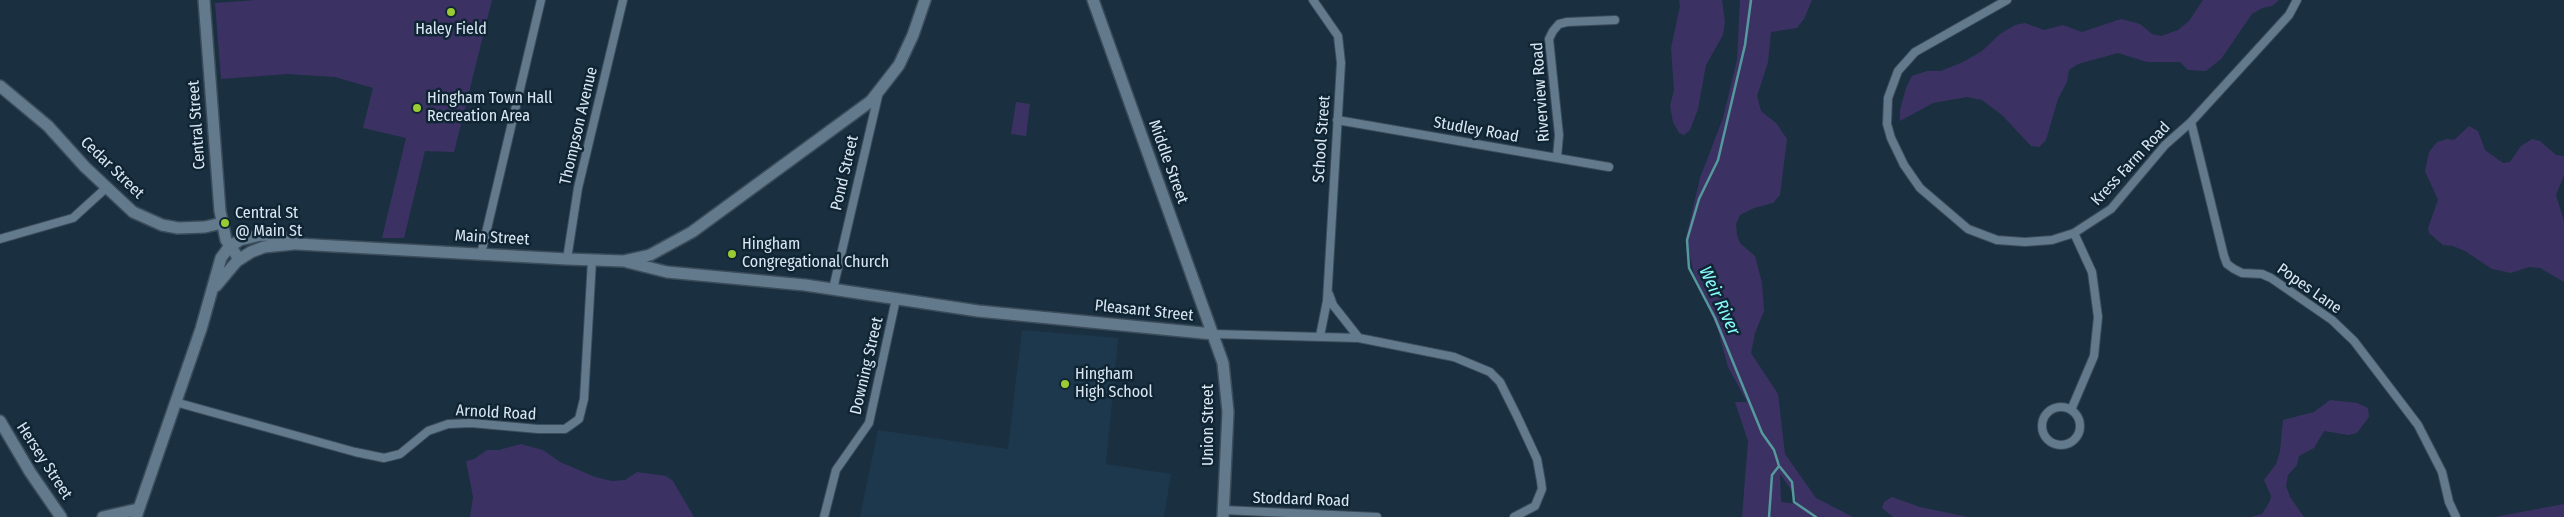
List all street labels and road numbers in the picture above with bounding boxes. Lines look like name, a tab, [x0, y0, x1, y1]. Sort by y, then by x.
street label: Riverview Road	[1528, 42, 1554, 142]
street label: Thompson Avenue	[556, 65, 602, 187]
street label: Central Street	[184, 80, 210, 170]
street label: School Street	[1309, 95, 1335, 183]
street label: Studley Road	[1432, 113, 1520, 147]
street label: Middle Street	[1144, 118, 1192, 206]
street label: Kress Farm Road	[2087, 118, 2175, 210]
street label: Cedar Street	[76, 133, 148, 203]
street label: Pond Street	[827, 134, 863, 212]
street label: Main Street	[454, 226, 530, 250]
street label: Popes Lane	[2273, 260, 2345, 318]
street label: Pleasant Street	[1094, 296, 1194, 326]
street label: Downing Street	[846, 315, 888, 417]
street label: Union Street	[1199, 384, 1219, 466]
street label: Arnold Road	[455, 401, 537, 425]
street label: Hersey Street	[12, 419, 76, 503]
street label: Stoddard Road	[1252, 489, 1350, 511]

